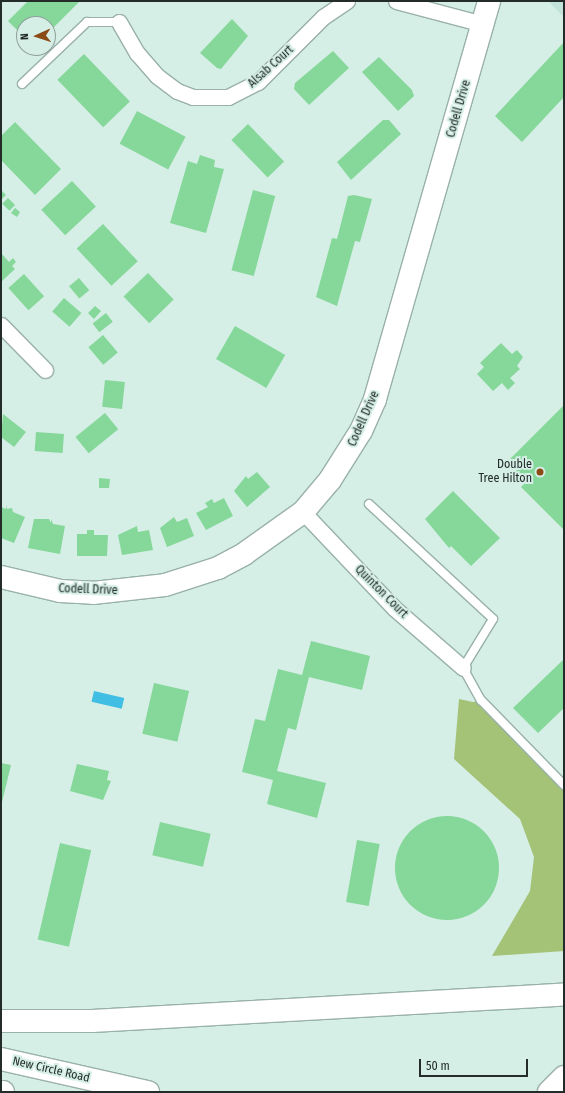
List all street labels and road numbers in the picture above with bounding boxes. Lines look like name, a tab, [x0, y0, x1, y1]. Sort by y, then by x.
street label: Alsab Court	[245, 43, 297, 91]
street label: Codell Drive	[444, 79, 474, 139]
street label: Codell Drive	[345, 389, 383, 449]
street label: Quinton Court	[352, 563, 410, 621]
street label: Codell Drive	[58, 582, 118, 598]
street label: New Circle Road	[11, 1054, 91, 1086]

